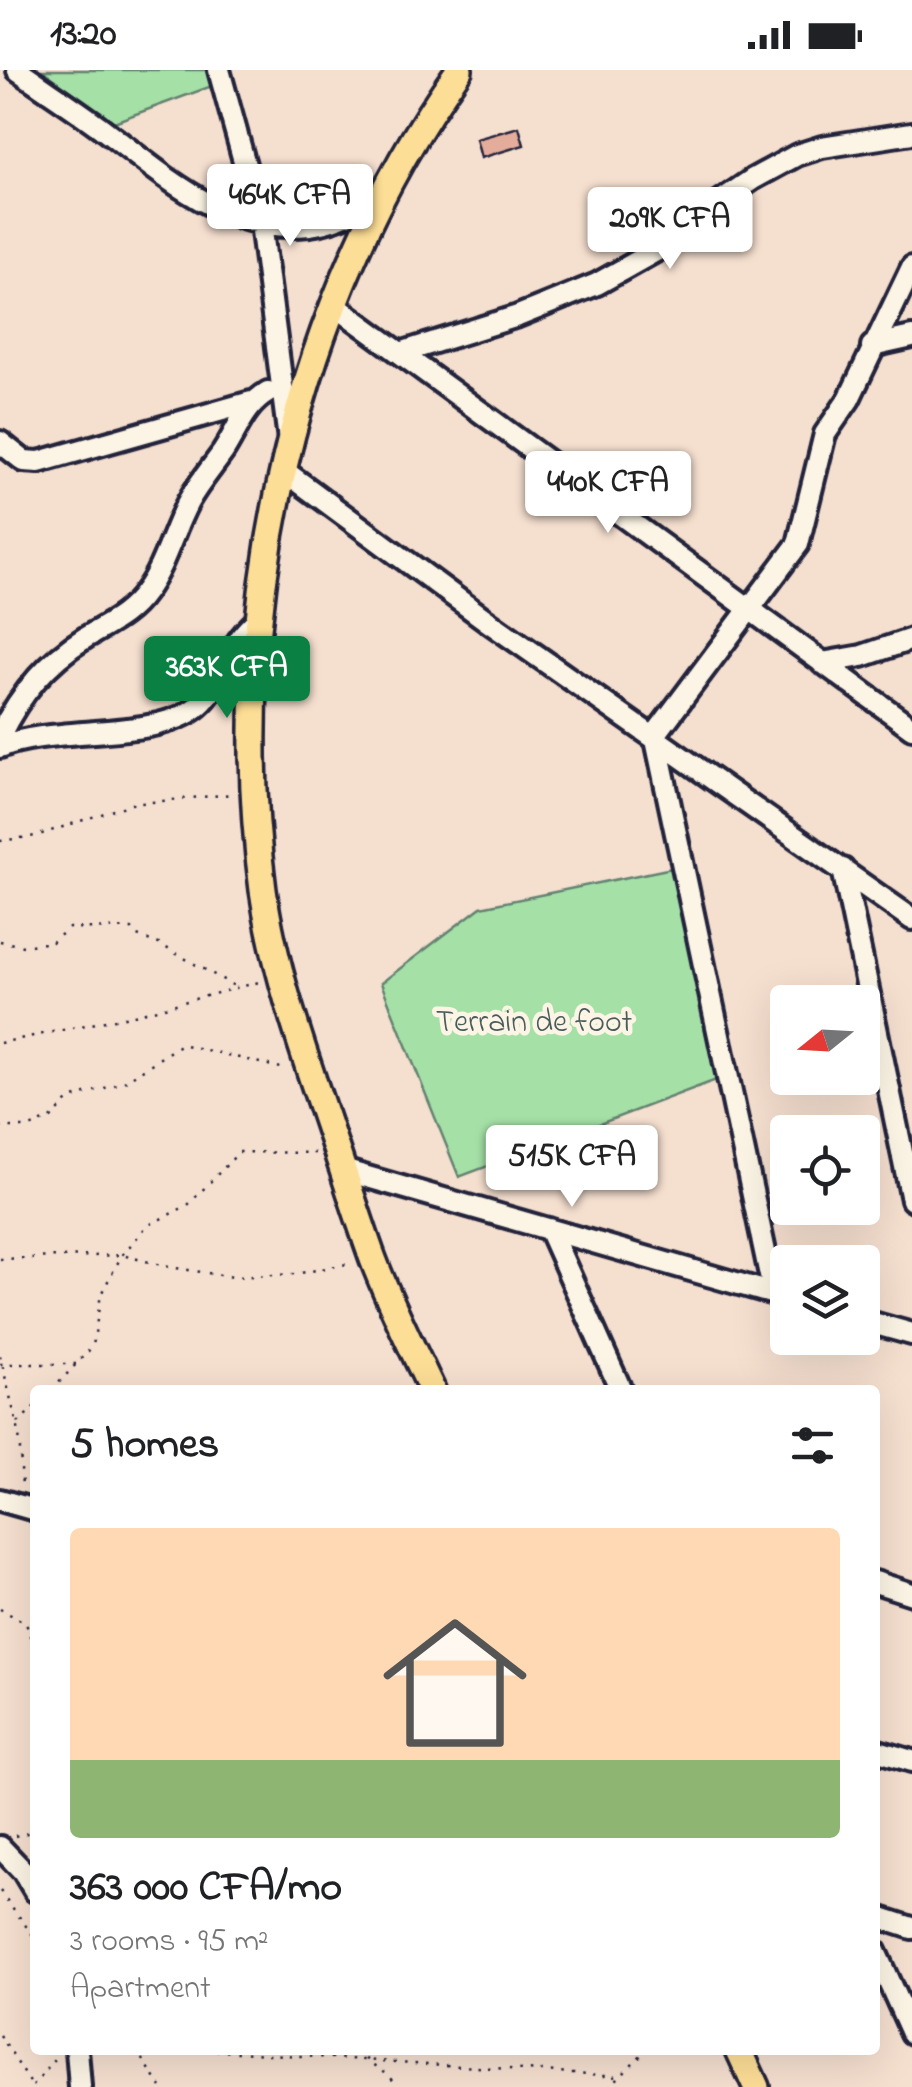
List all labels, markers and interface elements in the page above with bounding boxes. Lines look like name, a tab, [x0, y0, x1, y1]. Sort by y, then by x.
text: 13:20	[50, 7, 116, 63]
pin: 464K CFA	[187, 164, 393, 249]
text: 464K CFA	[229, 173, 351, 220]
pin: 209K CFA	[567, 187, 773, 272]
text: 209K CFA	[610, 196, 730, 243]
pin: 440K CFA	[505, 451, 711, 536]
text: 440K CFA	[547, 460, 669, 507]
pin: 363K CFA	[124, 636, 330, 721]
text: 363K CFA	[166, 645, 288, 692]
north arrow	[770, 985, 880, 1095]
map controls	[770, 985, 880, 1355]
park label: Terrain de foot	[436, 1000, 633, 1047]
button: locate	[770, 1115, 880, 1225]
pin: 515K CFA	[469, 1125, 675, 1210]
text: 515K CFA	[508, 1134, 636, 1181]
button: layers	[770, 1245, 880, 1355]
text: 5 homes	[70, 1415, 219, 1476]
icon: filters	[785, 1418, 840, 1473]
icon: home	[365, 1593, 545, 1773]
text: 363 000 CFA/mo	[70, 1858, 342, 1919]
text: 3 rooms · 95 m²	[70, 1919, 269, 1966]
text: Apartment	[70, 1966, 211, 2013]

